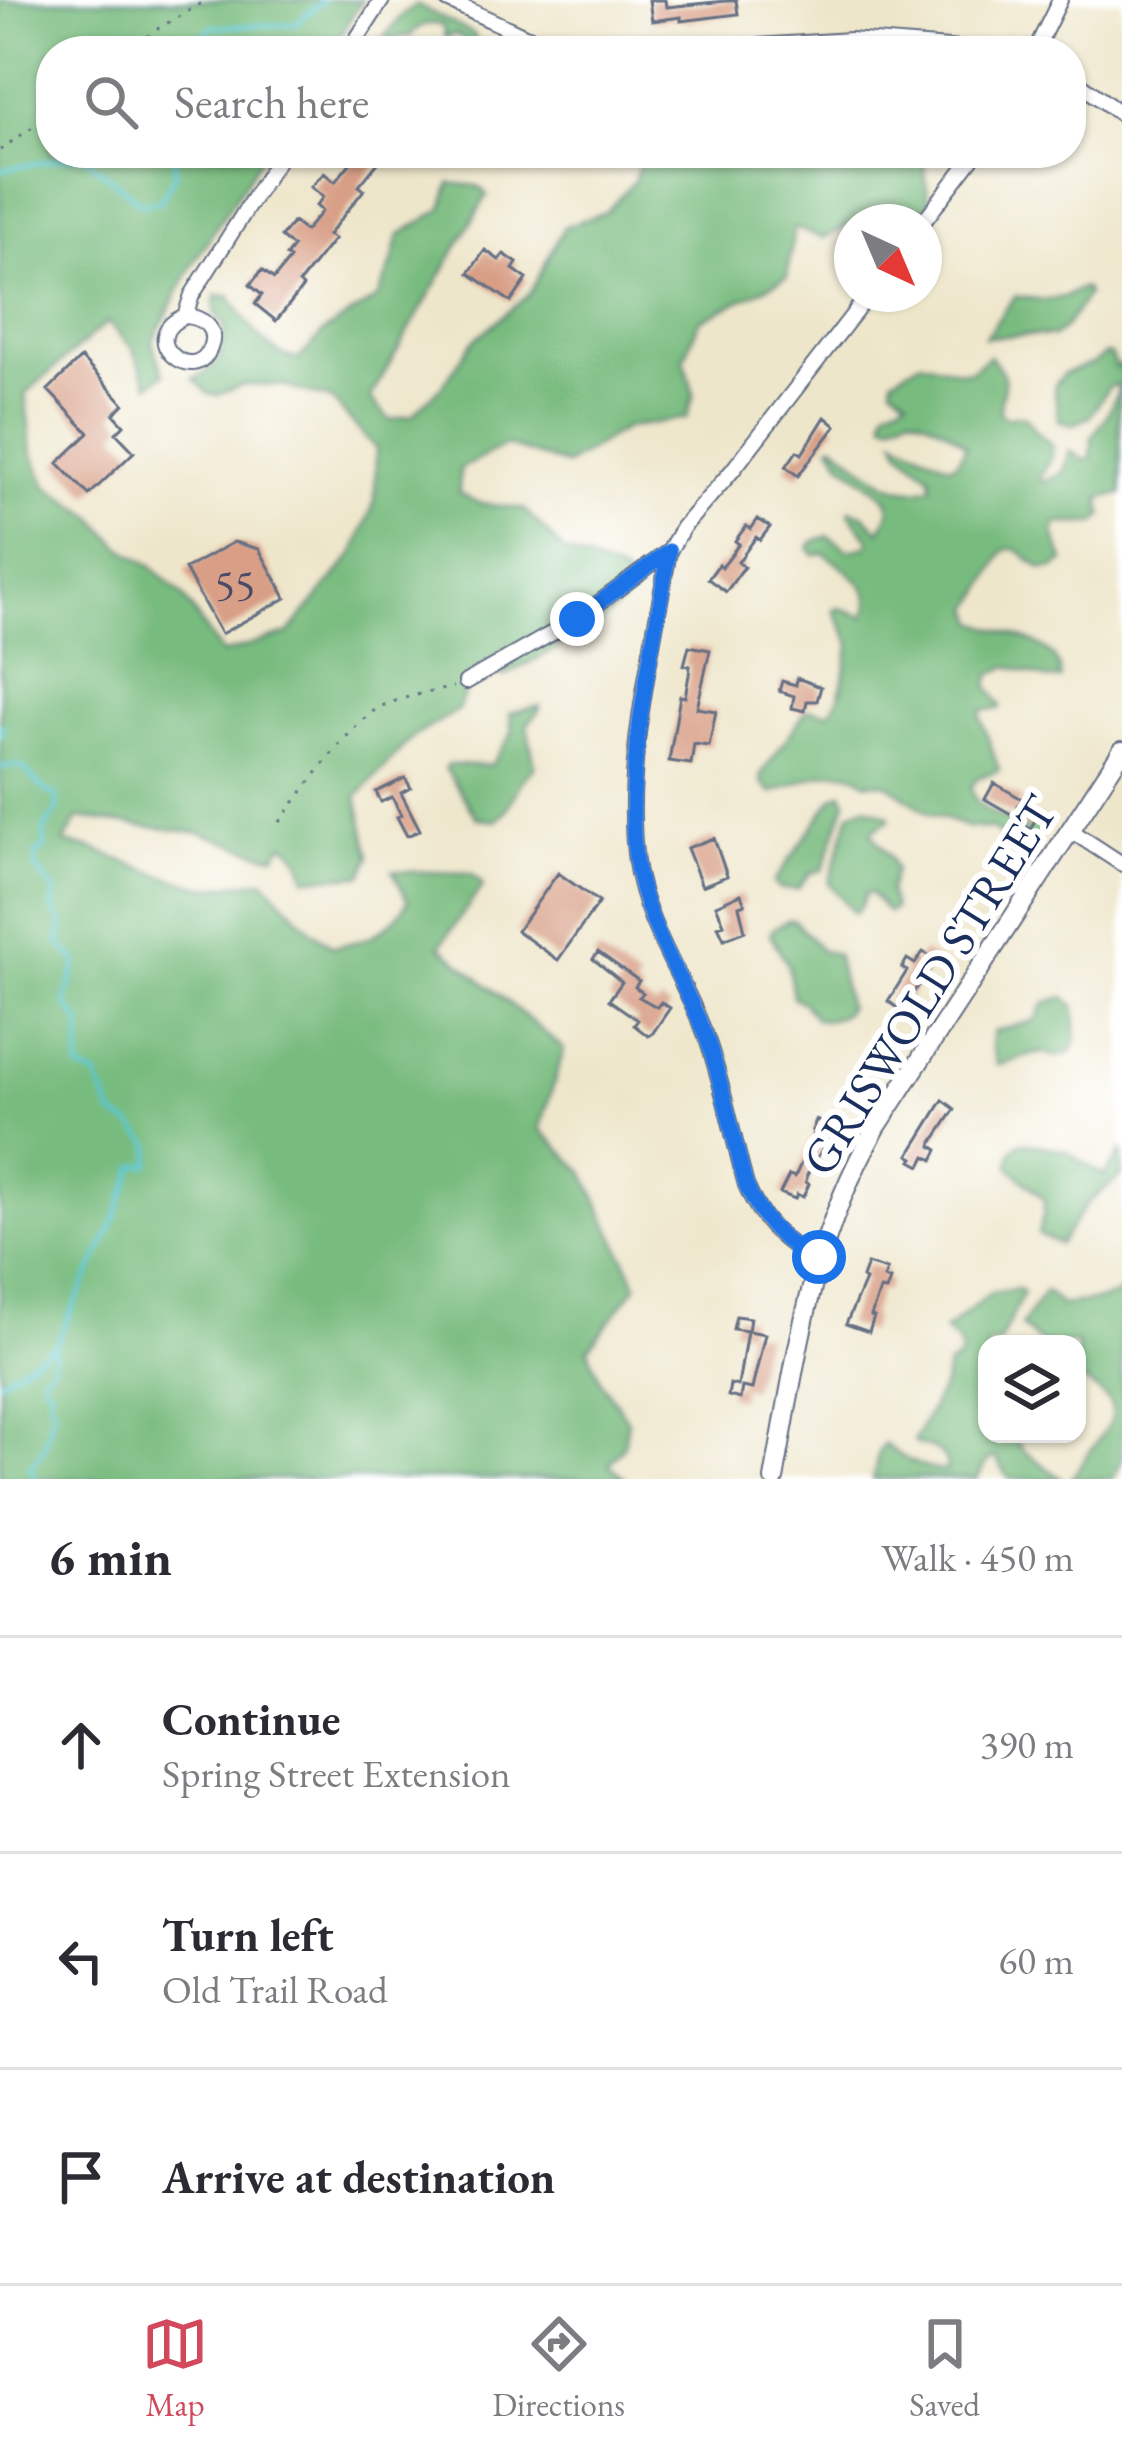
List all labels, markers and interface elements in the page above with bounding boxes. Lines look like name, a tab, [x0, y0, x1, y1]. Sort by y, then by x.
search box	[36, 36, 1086, 168]
icon: search	[78, 69, 144, 135]
text: Search here	[174, 73, 369, 131]
north arrow	[834, 204, 942, 312]
house number: 55	[215, 558, 255, 613]
route end	[550, 592, 604, 646]
street label: GRISWOLD STREET	[787, 783, 1071, 1186]
route start	[792, 1230, 846, 1284]
map controls	[978, 1335, 1086, 1443]
button: layers	[978, 1335, 1086, 1443]
text: 6 min	[48, 1524, 172, 1590]
text: Walk · 450 m	[881, 1532, 1074, 1583]
text: Continue	[162, 1690, 340, 1748]
icon: ahead	[48, 1712, 114, 1778]
text: 390 m	[980, 1719, 1074, 1770]
text: Spring Street Extension	[162, 1748, 511, 1799]
text: Turn left	[162, 1906, 334, 1964]
icon: left	[48, 1928, 114, 1994]
text: 60 m	[998, 1935, 1074, 1986]
text: Old Trail Road	[162, 1964, 388, 2015]
icon: arrive	[48, 2144, 114, 2210]
text: Arrive at destination	[162, 2148, 555, 2206]
tab: Map	[142, 2311, 208, 2426]
tab: Directions	[492, 2311, 625, 2426]
tab: Saved	[909, 2311, 980, 2426]

